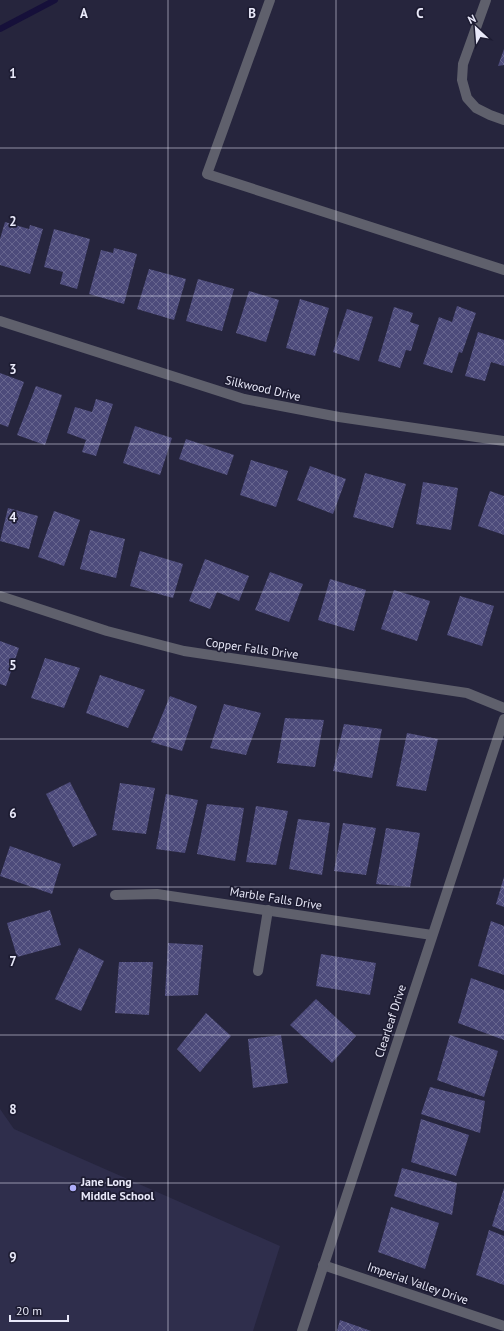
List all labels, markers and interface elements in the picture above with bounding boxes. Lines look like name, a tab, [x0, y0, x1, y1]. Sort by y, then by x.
text: A	[80, 5, 88, 22]
text: B	[248, 5, 256, 22]
text: C	[416, 5, 424, 22]
north arrow	[456, 8, 496, 48]
text: N	[465, 11, 478, 27]
text: 1	[9, 65, 17, 82]
text: 2	[9, 213, 17, 230]
text: 3	[9, 361, 17, 378]
street label: Silkwood Drive	[224, 372, 302, 404]
text: 4	[9, 509, 17, 526]
street label: Copper Falls Drive	[205, 634, 299, 662]
text: 5	[9, 657, 17, 674]
text: 6	[9, 805, 17, 822]
street label: Marble Falls Drive	[229, 883, 323, 913]
text: 7	[9, 953, 17, 970]
street label: Clearleaf Drive	[371, 983, 409, 1059]
text: 8	[9, 1101, 17, 1118]
place label: Jane Long Middle School	[80, 1174, 154, 1203]
marker: Jane Long Middle School	[68, 1183, 78, 1193]
text: 9	[9, 1249, 17, 1266]
street label: Imperial Valley Drive	[366, 1259, 470, 1307]
scale bar	[10, 1297, 68, 1323]
text: 20 m	[16, 1303, 42, 1318]

